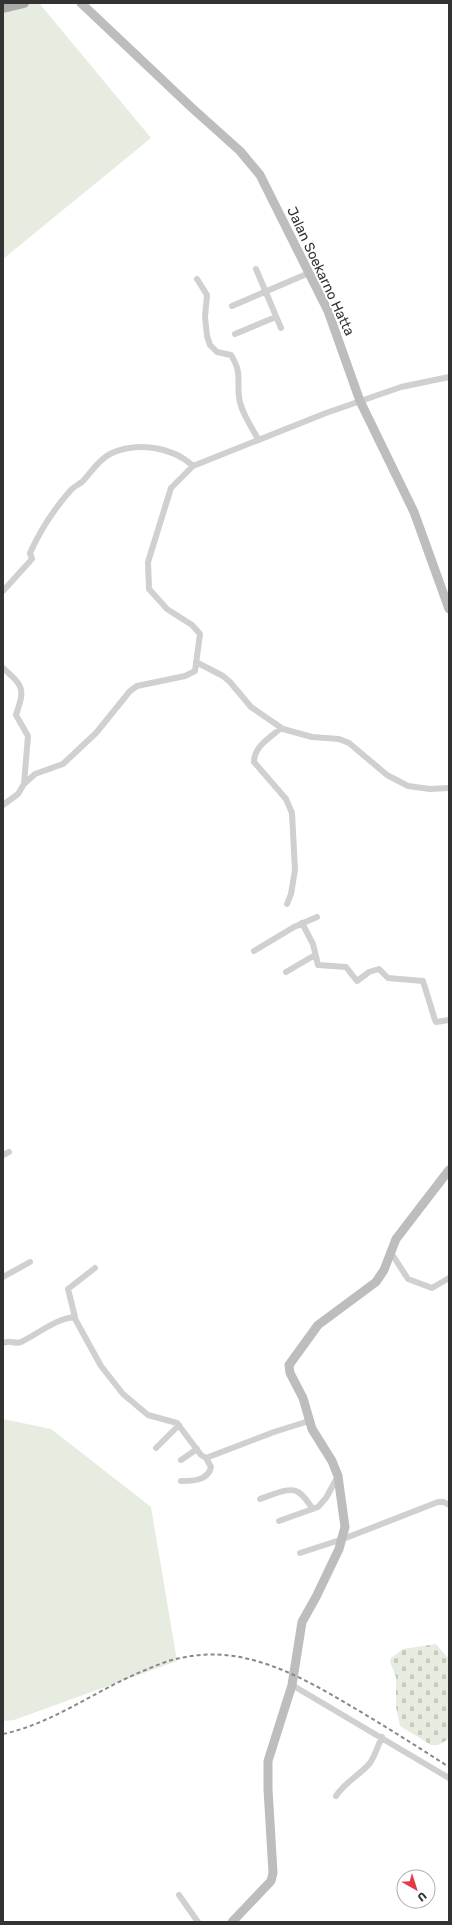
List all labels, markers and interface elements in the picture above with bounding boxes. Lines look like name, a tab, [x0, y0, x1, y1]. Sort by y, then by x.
street label: Jalan Soekarno Hatta	[283, 204, 358, 339]
north arrow	[396, 1869, 436, 1909]
text: U	[415, 1889, 429, 1904]

